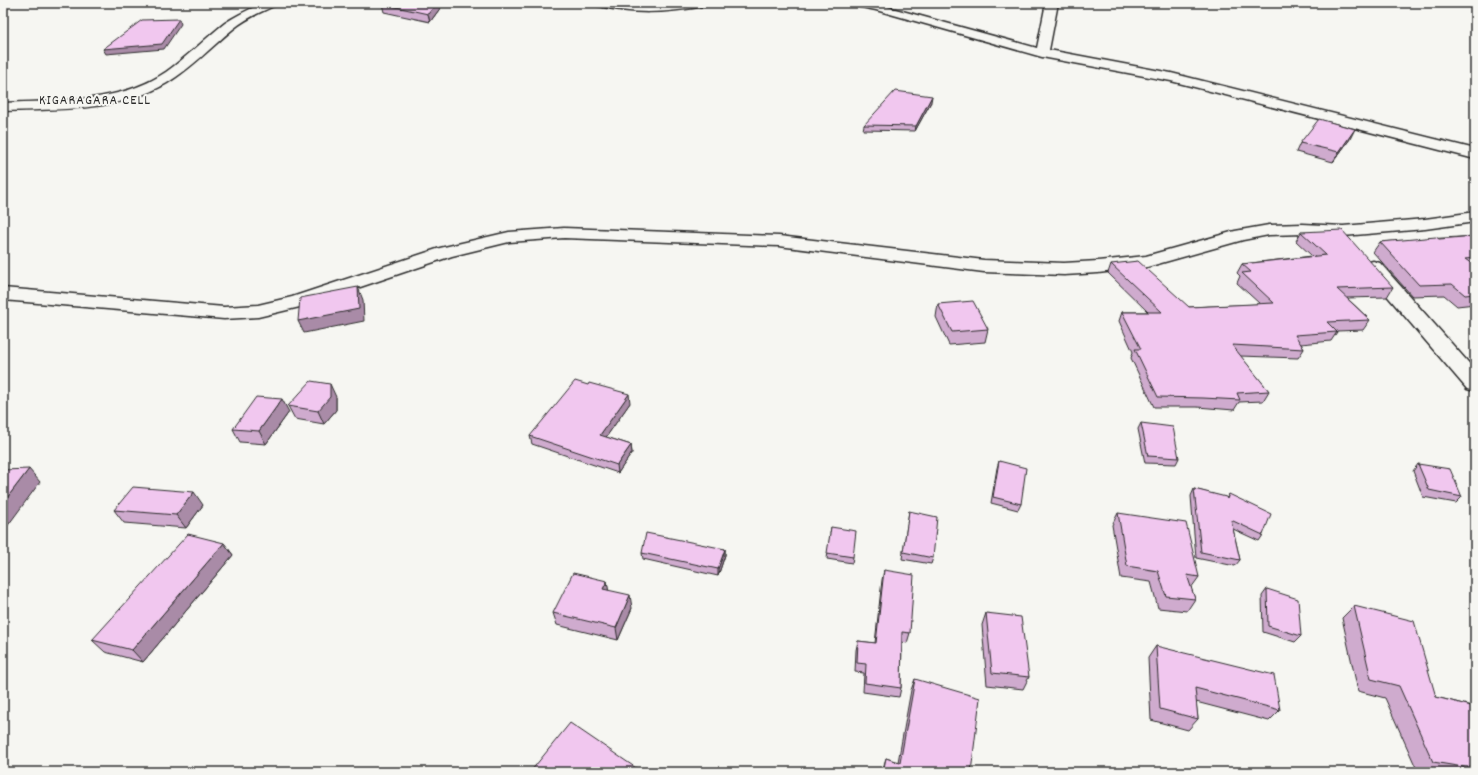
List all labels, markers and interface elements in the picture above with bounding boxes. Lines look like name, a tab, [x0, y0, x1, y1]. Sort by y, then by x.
district label: KIGARAGARA CELL	[39, 91, 151, 111]

